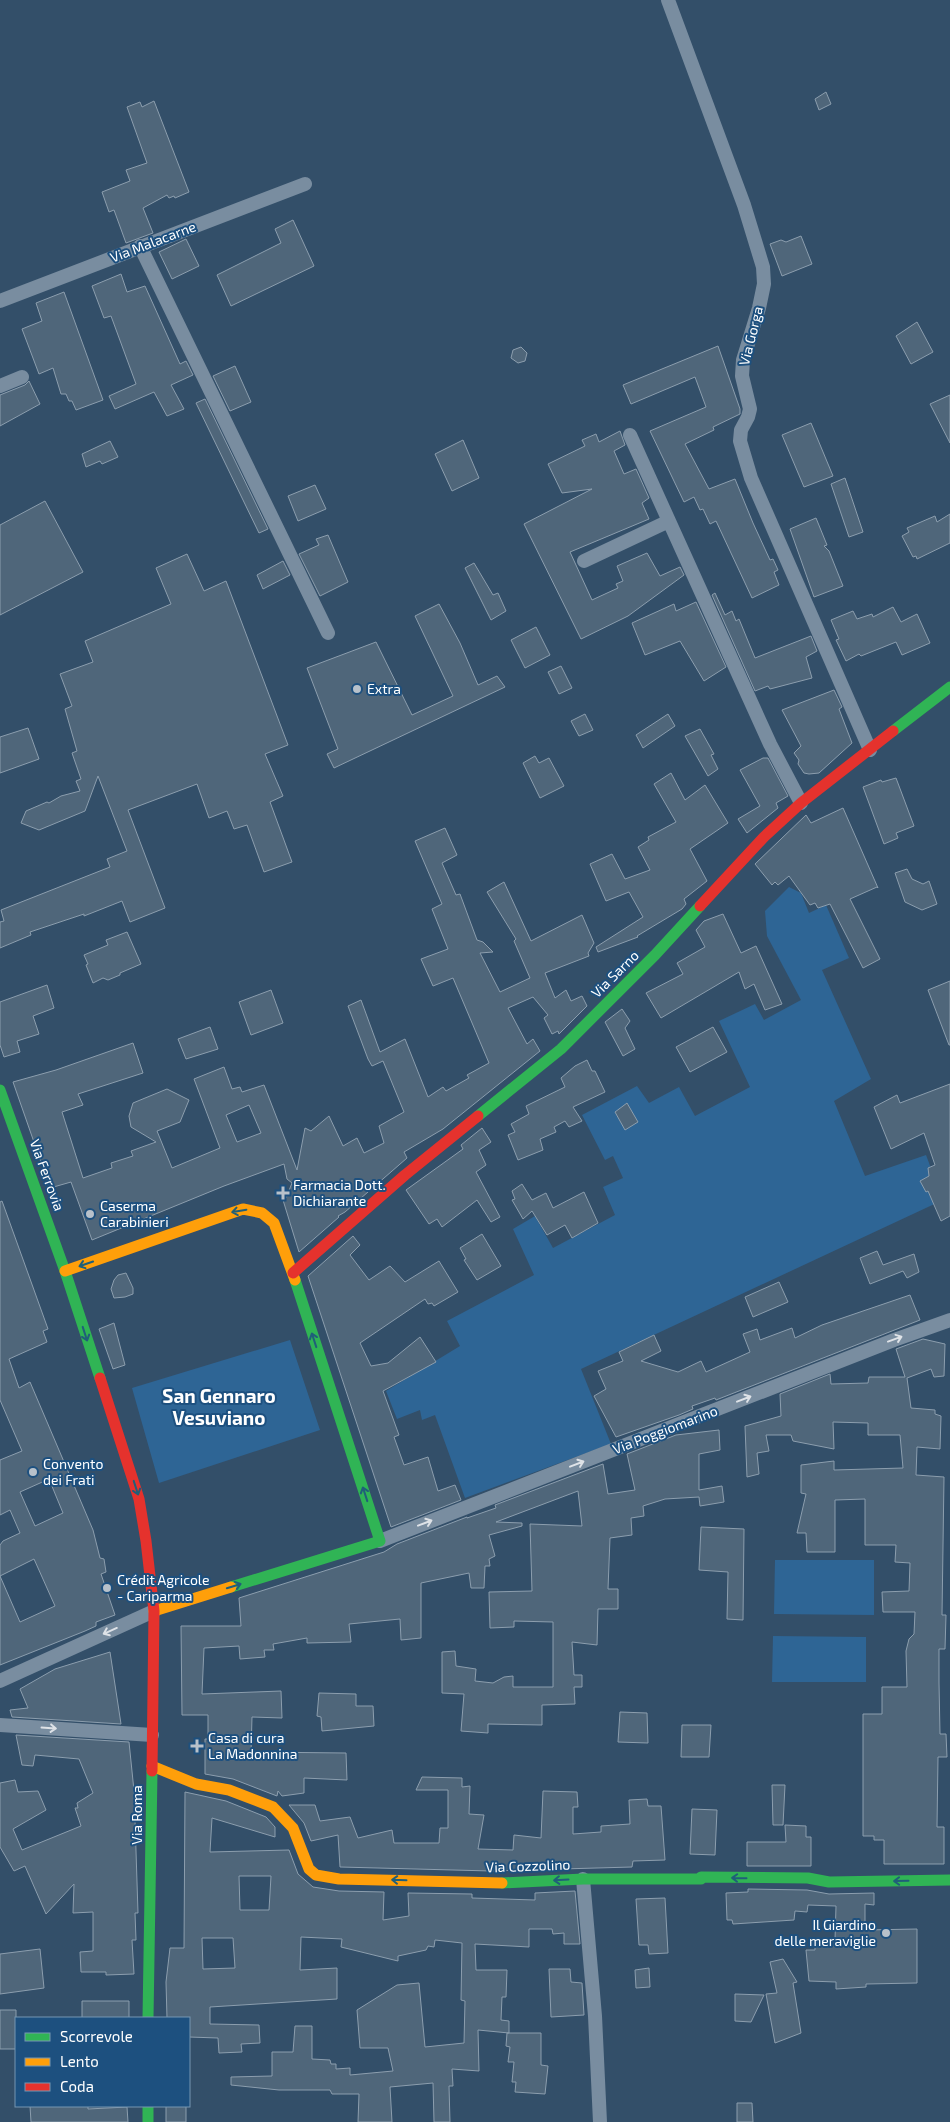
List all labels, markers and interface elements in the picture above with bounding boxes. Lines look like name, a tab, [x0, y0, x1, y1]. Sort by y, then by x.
street label: Via Malacarne	[108, 217, 198, 266]
street label: Via Gorga	[735, 304, 766, 367]
place label: Extra	[367, 680, 401, 697]
marker: Extra	[351, 683, 363, 695]
street label: Via Sarno	[587, 946, 642, 1001]
street label: Via Ferrovia	[27, 1137, 68, 1213]
place label: Farmacia Dott. Dichiarante	[293, 1176, 386, 1209]
marker: Farmacia Dott. Dichiarante	[277, 1187, 289, 1199]
place label: Caserma Carabinieri	[100, 1197, 169, 1230]
one-way arrow	[232, 1207, 248, 1217]
marker: Caserma Carabinieri	[84, 1208, 96, 1220]
one-way arrow	[78, 1259, 94, 1269]
one-way arrow	[81, 1326, 90, 1341]
one-way arrow	[309, 1332, 319, 1348]
one-way arrow	[887, 1334, 903, 1343]
district label: San Gennaro Vesuviano	[162, 1384, 276, 1429]
one-way arrow	[736, 1393, 751, 1403]
street label: Via Poggiomarino	[610, 1402, 720, 1457]
place label: Convento dei Frati	[43, 1455, 103, 1488]
one-way arrow	[568, 1459, 584, 1468]
marker: Convento dei Frati	[27, 1466, 39, 1478]
one-way arrow	[131, 1480, 141, 1496]
one-way arrow	[359, 1487, 369, 1503]
one-way arrow	[417, 1518, 432, 1527]
place label: Crédit Agricole - Cariparma	[117, 1571, 210, 1604]
one-way arrow	[226, 1581, 241, 1590]
marker: Crédit Agricole - Cariparma	[101, 1582, 113, 1594]
one-way arrow	[103, 1627, 118, 1637]
one-way arrow	[40, 1723, 56, 1732]
place label: Casa di cura La Madonnina	[208, 1729, 298, 1762]
marker: Casa di cura La Madonnina	[190, 1739, 204, 1753]
street label: Via Roma	[128, 1785, 145, 1845]
street label: Via Cozzolino	[485, 1856, 571, 1875]
one-way arrow	[731, 1873, 747, 1882]
one-way arrow	[553, 1875, 569, 1884]
one-way arrow	[391, 1876, 407, 1885]
one-way arrow	[894, 1876, 910, 1886]
place label: Il Giardino delle meraviglie	[775, 1916, 876, 1949]
marker: Il Giardino delle meraviglie	[880, 1927, 892, 1939]
legend	[15, 2017, 190, 2107]
text: Scorrevole	[60, 2027, 133, 2045]
text: Lento	[60, 2052, 99, 2070]
text: Coda	[60, 2077, 94, 2095]

